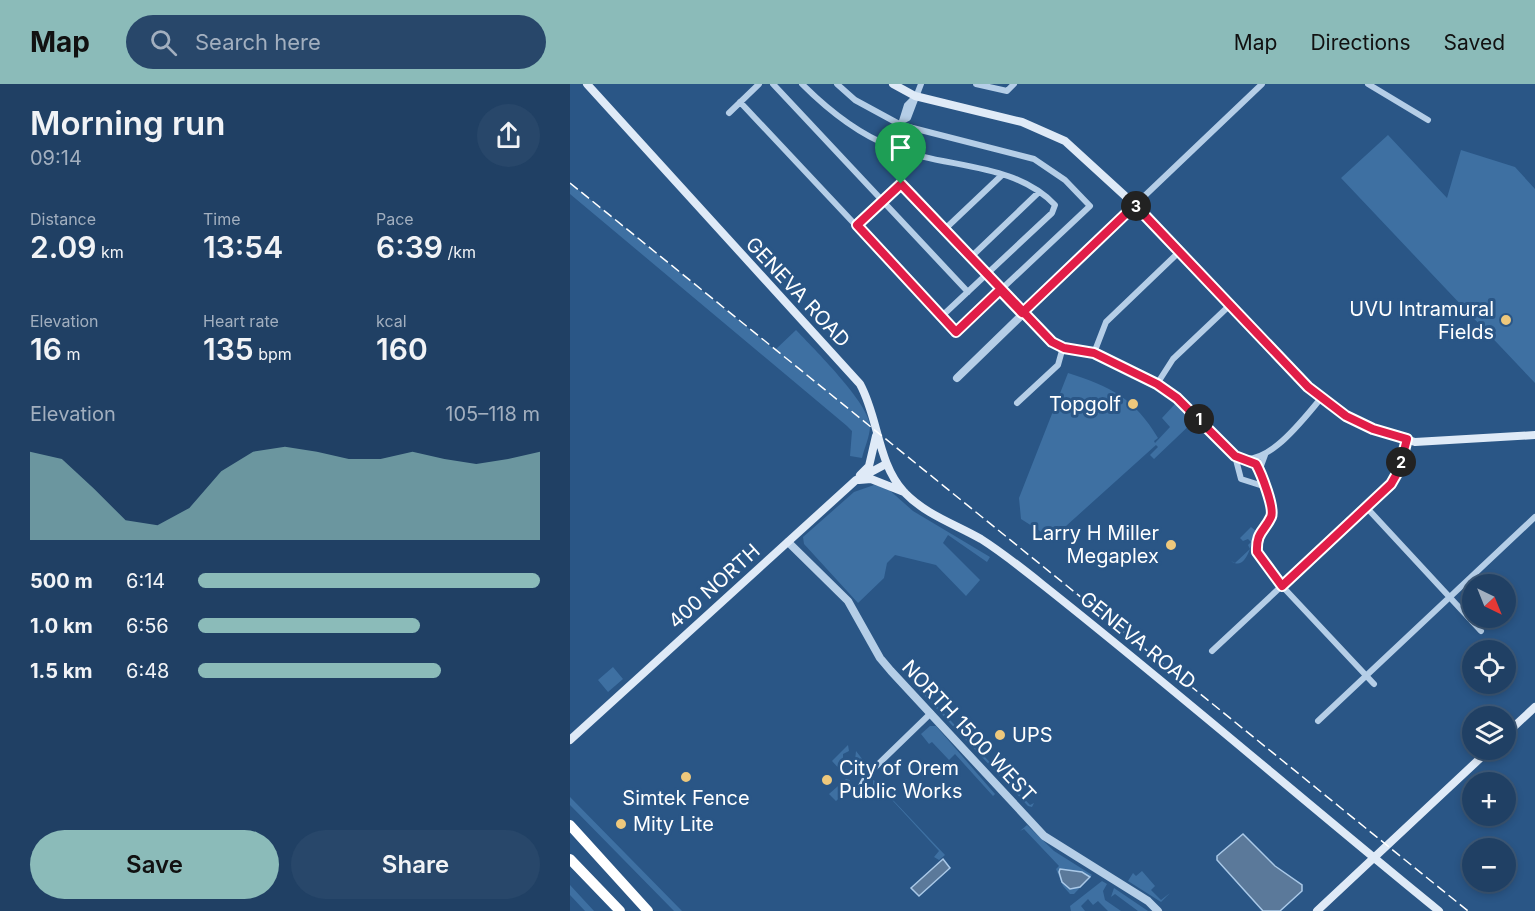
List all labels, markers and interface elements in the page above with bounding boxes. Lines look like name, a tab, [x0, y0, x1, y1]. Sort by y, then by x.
search box	[126, 15, 546, 69]
text: Map	[30, 25, 90, 59]
icon: search	[147, 26, 180, 59]
text: Search here	[195, 29, 321, 55]
text: Map	[1234, 30, 1277, 55]
text: Directions	[1310, 30, 1411, 55]
text: Saved	[1444, 30, 1505, 55]
text: Morning run	[30, 103, 225, 143]
button: share	[477, 104, 540, 167]
pin	[875, 122, 926, 184]
icon: arrive	[884, 131, 917, 164]
text: 09:14	[30, 146, 82, 170]
pin: 3	[1121, 191, 1151, 221]
text: 3	[1131, 196, 1141, 216]
text: Distance	[30, 209, 96, 229]
text: Time	[203, 209, 241, 229]
text: Pace	[376, 209, 414, 229]
text: 2.09	[30, 229, 96, 265]
text: 13:54	[203, 229, 283, 265]
text: 6:39	[376, 229, 443, 265]
street label: GENEVA ROAD	[741, 232, 855, 352]
text: km	[96, 242, 124, 262]
text: /km	[443, 242, 476, 262]
place label: UVU Intramural Fields	[1349, 297, 1494, 344]
text: Elevation	[30, 311, 99, 331]
text: Heart rate	[203, 311, 279, 331]
text: kcal	[376, 311, 407, 331]
marker: UVU Intramural Fields	[1499, 313, 1513, 327]
text: 16	[30, 331, 62, 367]
text: 135	[203, 331, 254, 367]
text: 160	[376, 331, 428, 367]
text: m	[62, 344, 80, 364]
text: bpm	[254, 344, 292, 364]
place label: Topgolf	[1049, 392, 1122, 416]
marker: Topgolf	[1126, 397, 1140, 411]
text: Elevation	[30, 402, 116, 426]
text: 105–118 m	[445, 402, 540, 426]
pin: 1	[1184, 404, 1214, 434]
text: 1	[1196, 409, 1202, 429]
pin: 2	[1386, 447, 1416, 477]
text: 2	[1396, 452, 1406, 472]
place label: Larry H Miller Megaplex	[1032, 521, 1159, 568]
marker: Larry H Miller Megaplex	[1164, 538, 1178, 552]
street label: 400 NORTH	[663, 539, 765, 633]
text: 500 m	[30, 569, 93, 593]
text: 6:14	[126, 569, 165, 593]
north arrow	[1462, 574, 1516, 628]
map controls	[1462, 574, 1516, 892]
street label: GENEVA ROAD	[1075, 586, 1201, 694]
text: 1.0 km	[30, 614, 93, 638]
text: 6:56	[126, 614, 169, 638]
button: locate	[1462, 640, 1516, 694]
street label: NORTH 1500 WEST	[897, 655, 1041, 807]
text: 1.5 km	[30, 659, 93, 683]
text: 6:48	[126, 659, 169, 683]
button: layers	[1462, 706, 1516, 760]
place label: UPS	[1012, 723, 1053, 747]
marker: UPS	[993, 728, 1007, 742]
place label: City of Orem Public Works	[839, 756, 963, 803]
marker: Simtek Fence	[679, 770, 693, 784]
button: +	[1462, 772, 1516, 826]
marker: City of Orem Public Works	[820, 773, 834, 787]
place label: Simtek Fence	[622, 786, 750, 810]
place label: Mity Lite	[633, 812, 714, 836]
marker: Mity Lite	[614, 817, 628, 831]
button: Save	[30, 830, 279, 899]
button: Share	[291, 830, 540, 899]
button: −	[1462, 838, 1516, 892]

